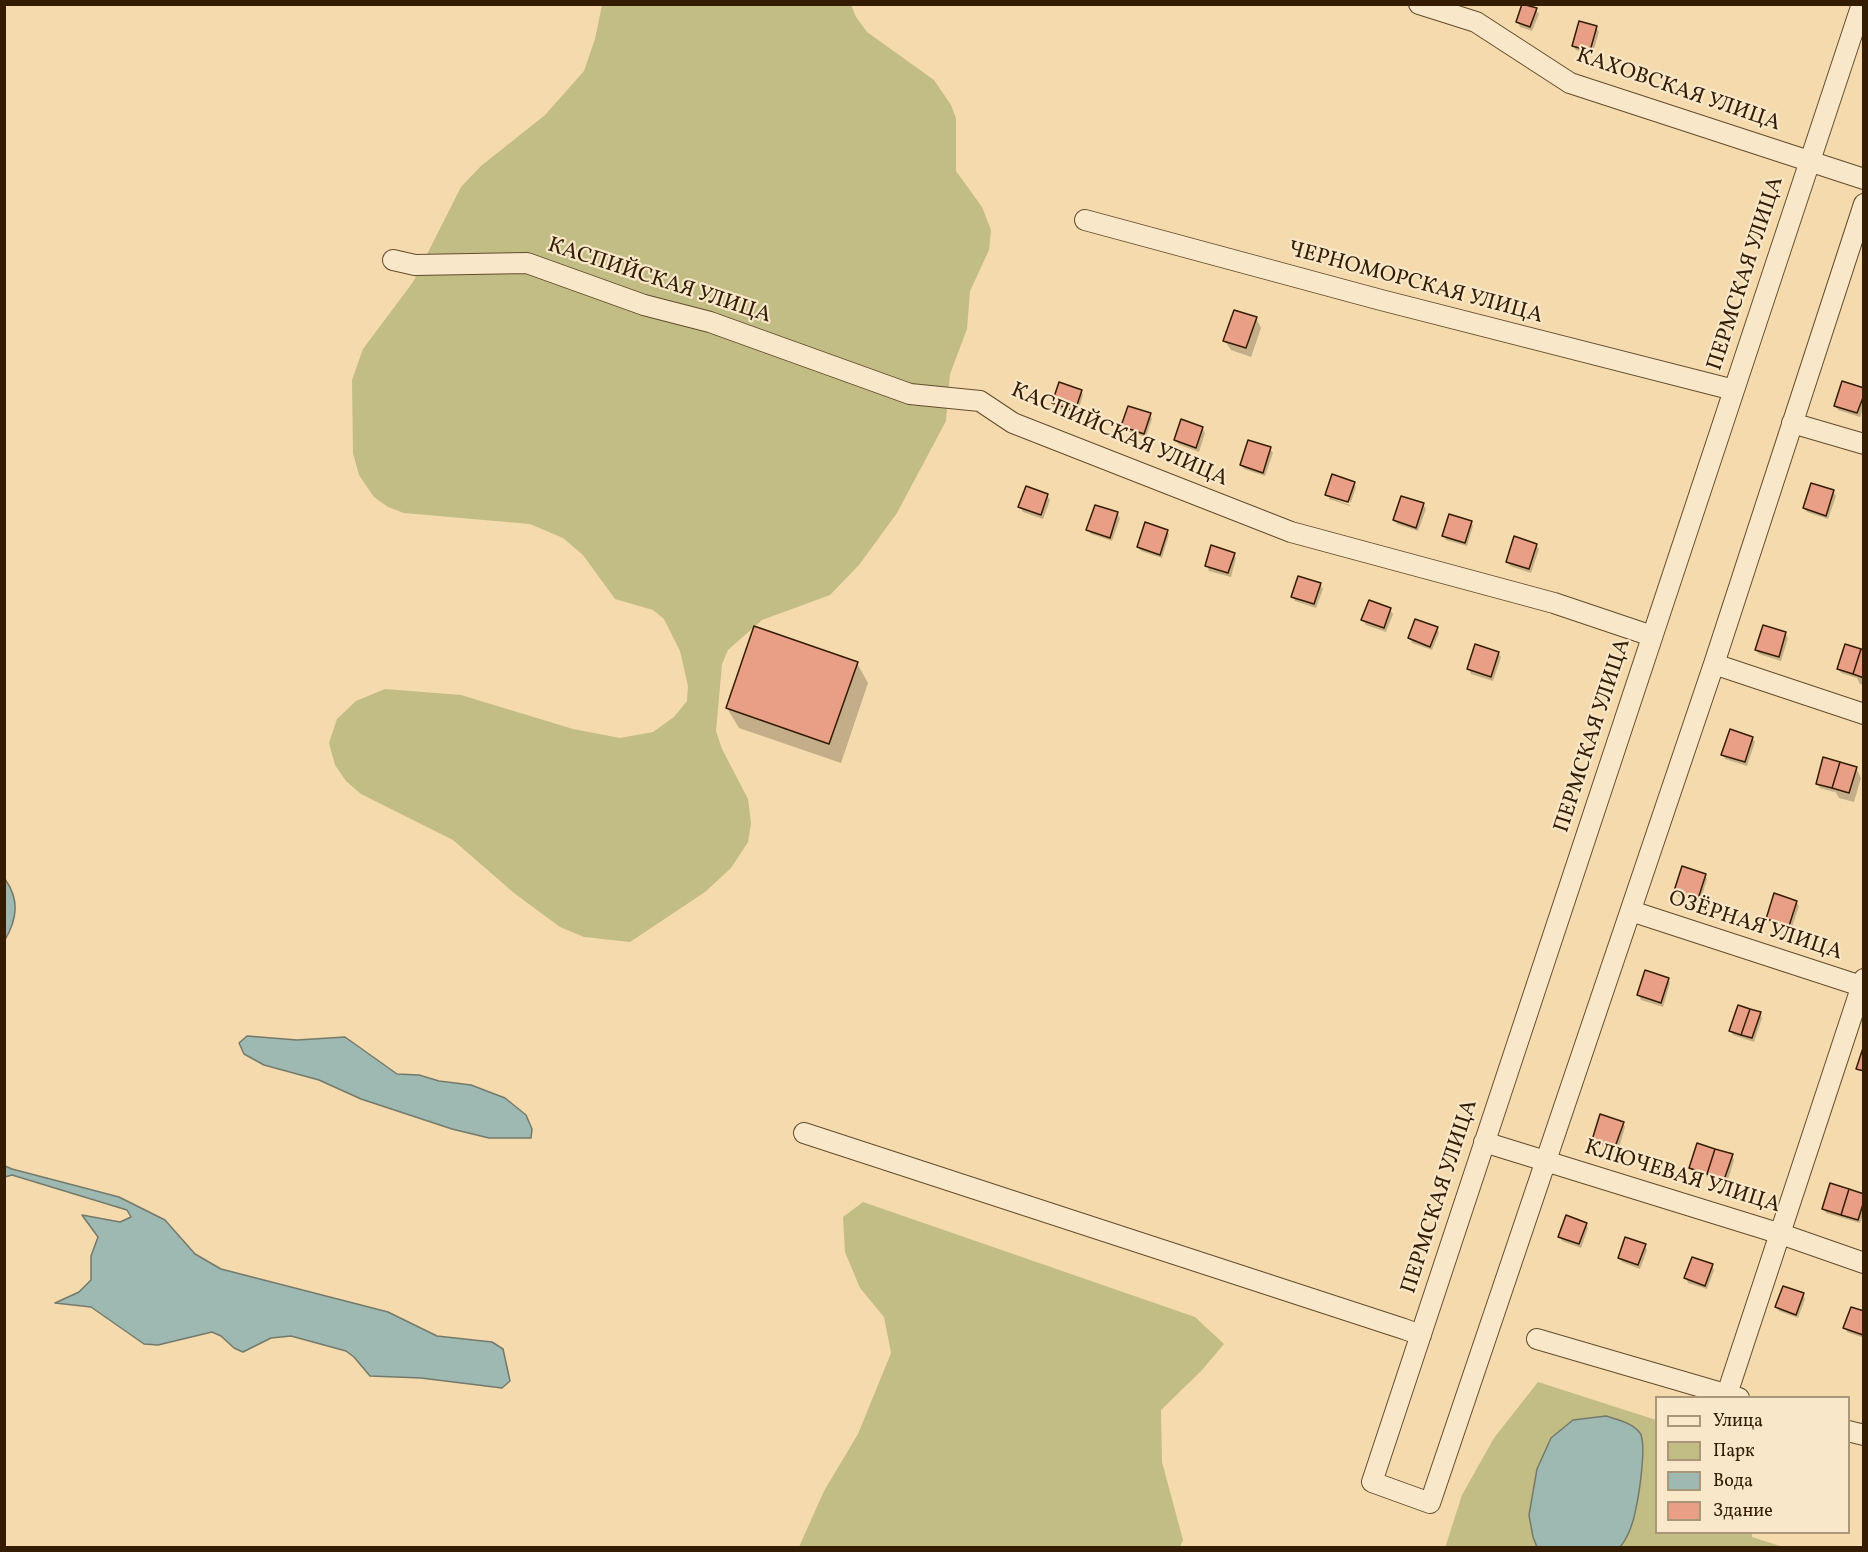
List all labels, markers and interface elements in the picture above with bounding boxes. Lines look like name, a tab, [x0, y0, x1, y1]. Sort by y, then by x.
street label: КАХОВСКАЯ УЛИЦА	[1572, 44, 1784, 138]
street label: ПЕРМСКАЯ УЛИЦА	[1703, 174, 1791, 374]
street label: КАСПИЙСКАЯ УЛИЦА	[544, 233, 774, 331]
street label: ЧЕРНОМОРСКАЯ УЛИЦА	[1285, 237, 1545, 331]
street label: КАСПИЙСКАЯ УЛИЦА	[1007, 378, 1231, 494]
street label: ПЕРМСКАЯ УЛИЦА	[1550, 636, 1638, 836]
street label: ОЗЁРНАЯ УЛИЦА	[1665, 886, 1845, 968]
street label: ПЕРМСКАЯ УЛИЦА	[1397, 1097, 1485, 1297]
street label: КЛЮЧЕВАЯ УЛИЦА	[1581, 1136, 1783, 1220]
legend	[1655, 1396, 1850, 1534]
text: Улица	[1713, 1409, 1763, 1434]
text: Парк	[1713, 1439, 1755, 1464]
text: Вода	[1713, 1469, 1753, 1494]
text: Здание	[1713, 1499, 1773, 1524]

